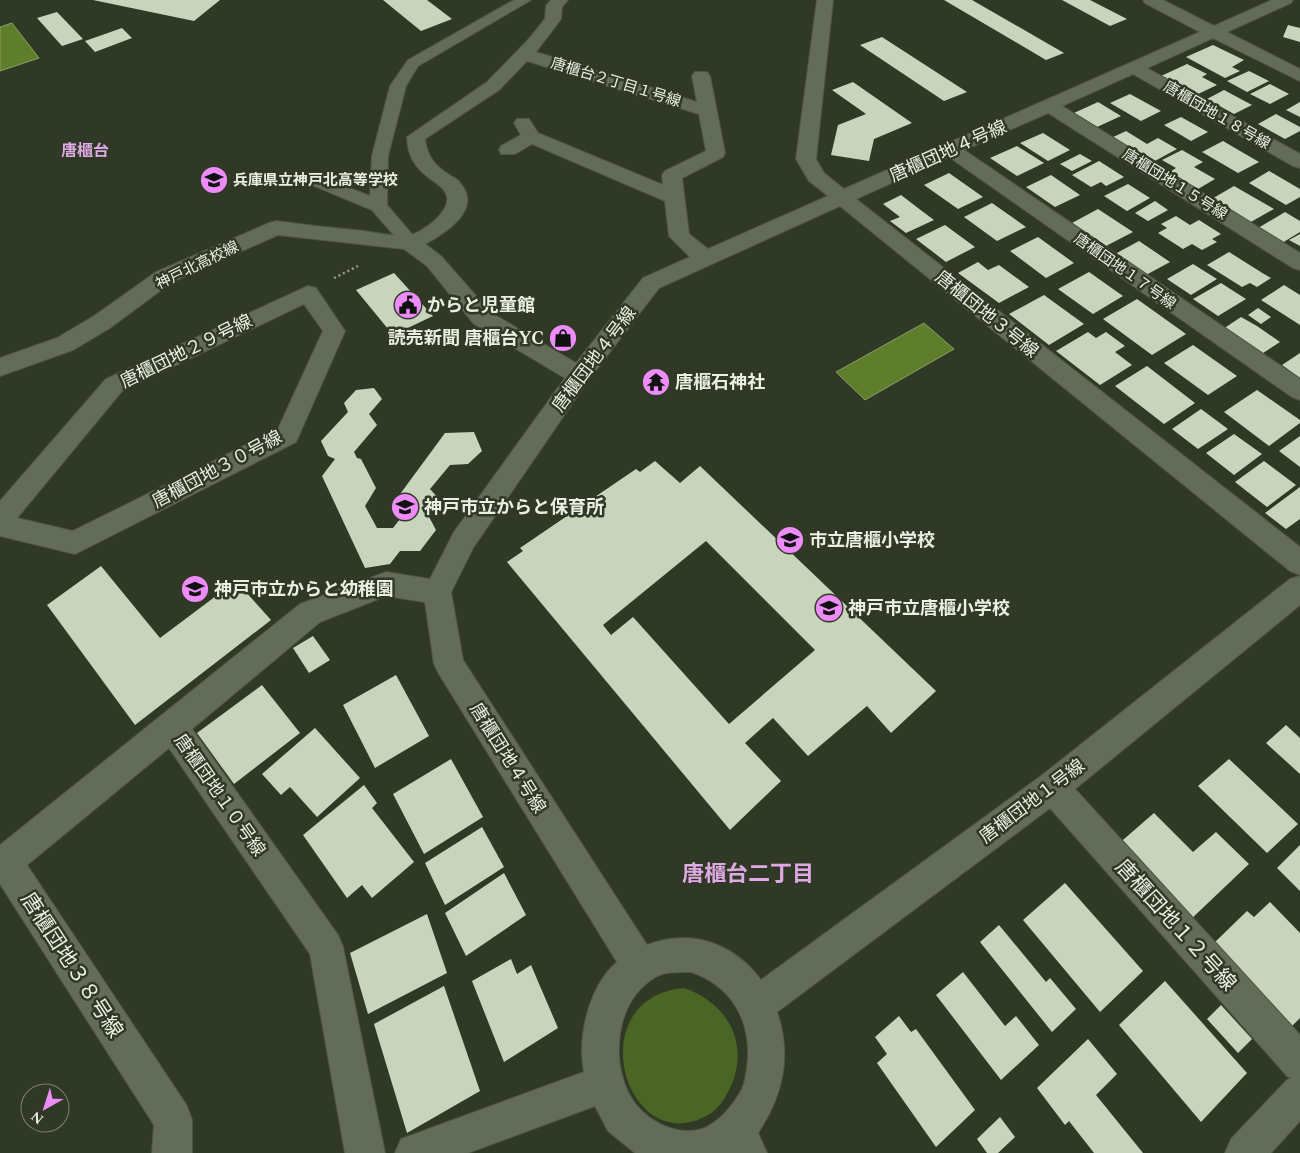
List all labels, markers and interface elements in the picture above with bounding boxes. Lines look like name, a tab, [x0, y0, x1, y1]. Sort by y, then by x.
street label: 唐櫃台２丁目１号線	[548, 52, 684, 113]
street label: 唐櫃団地１８号線	[1159, 75, 1274, 155]
street label: 唐櫃団地４号線	[885, 113, 1011, 189]
district label: 唐櫃台	[61, 139, 109, 163]
street label: 唐櫃団地１５号線	[1118, 143, 1232, 226]
school or university icon: 兵庫県立神戸北高等学校	[199, 165, 229, 195]
place label: 兵庫県立神戸北高等学校	[233, 169, 398, 192]
street label: 唐櫃団地１７号線	[1069, 228, 1180, 315]
street label: 神戸北高校線	[152, 235, 243, 296]
street label: 唐櫃団地３号線	[929, 264, 1044, 365]
public building icon: からと児童館	[393, 290, 423, 320]
place label: からと児童館	[427, 292, 535, 319]
street label: 唐櫃団地４号線	[546, 301, 643, 418]
street label: 唐櫃団地２９号線	[116, 308, 257, 395]
shop icon: 読売新聞 唐櫃台YC	[548, 323, 578, 353]
place label: 読売新聞 唐櫃台YC	[388, 325, 544, 352]
temple icon: 唐櫃石神社	[641, 367, 671, 397]
place label: 唐櫃石神社	[675, 369, 765, 396]
street label: 唐櫃団地３０号線	[147, 424, 287, 515]
school or university icon: 神戸市立からと保育所	[390, 492, 420, 522]
place label: 神戸市立からと保育所	[424, 494, 604, 521]
school or university icon: 市立唐櫃小学校	[775, 525, 805, 555]
place label: 市立唐櫃小学校	[809, 527, 935, 554]
school or university icon: 神戸市立からと幼稚園	[180, 574, 210, 604]
place label: 神戸市立からと幼稚園	[214, 576, 394, 603]
school or university icon: 神戸市立唐櫃小学校	[814, 593, 844, 623]
place label: 神戸市立唐櫃小学校	[848, 595, 1010, 622]
street label: 唐櫃団地４号線	[463, 698, 552, 819]
street label: 唐櫃団地１０号線	[167, 729, 272, 862]
street label: 唐櫃団地１号線	[974, 753, 1091, 850]
street label: 唐櫃団地１２号線	[1107, 853, 1243, 999]
district label: 唐櫃台二丁目	[682, 858, 814, 891]
street label: 唐櫃団地３８号線	[12, 886, 130, 1045]
north arrow	[20, 1083, 70, 1133]
text: N	[26, 1106, 48, 1129]

